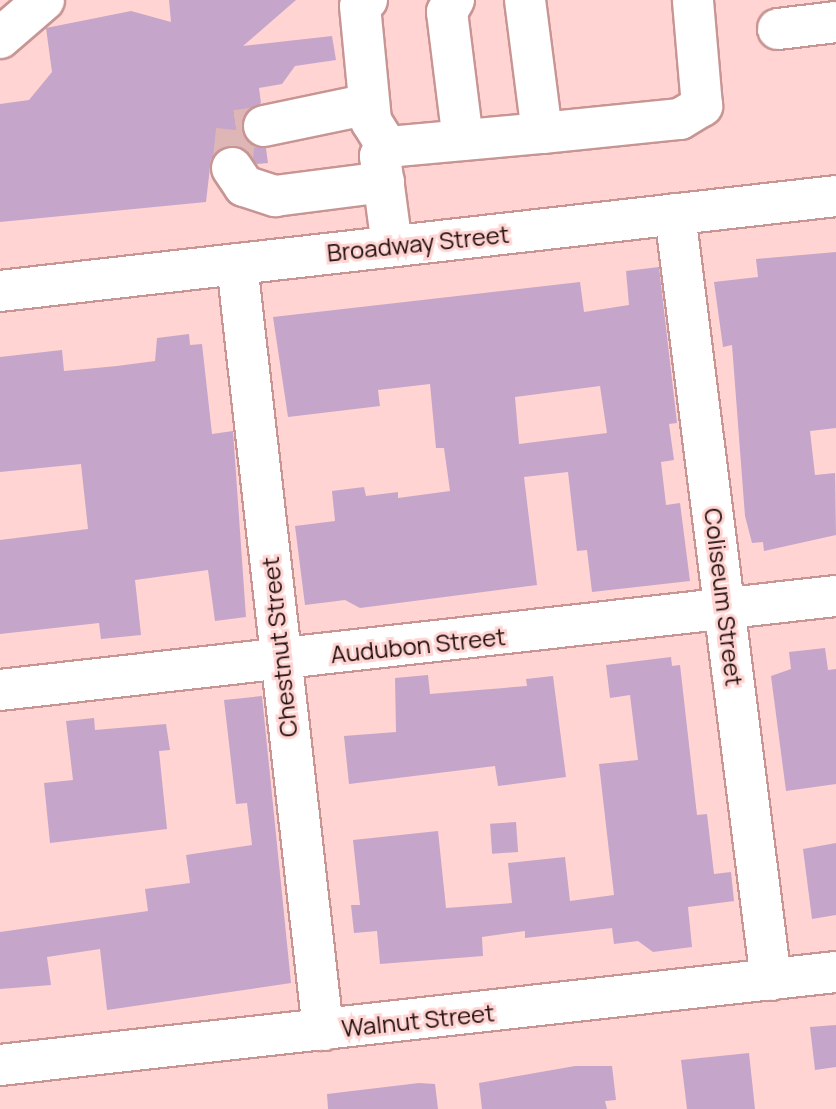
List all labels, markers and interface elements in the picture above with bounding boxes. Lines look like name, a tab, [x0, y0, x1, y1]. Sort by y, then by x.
street label: Broadway Street	[325, 219, 511, 267]
street label: Coliseum Street	[699, 506, 749, 688]
street label: Chestnut Street	[255, 555, 303, 739]
street label: Audubon Street	[329, 621, 507, 669]
street label: Walnut Street	[340, 998, 496, 1042]

